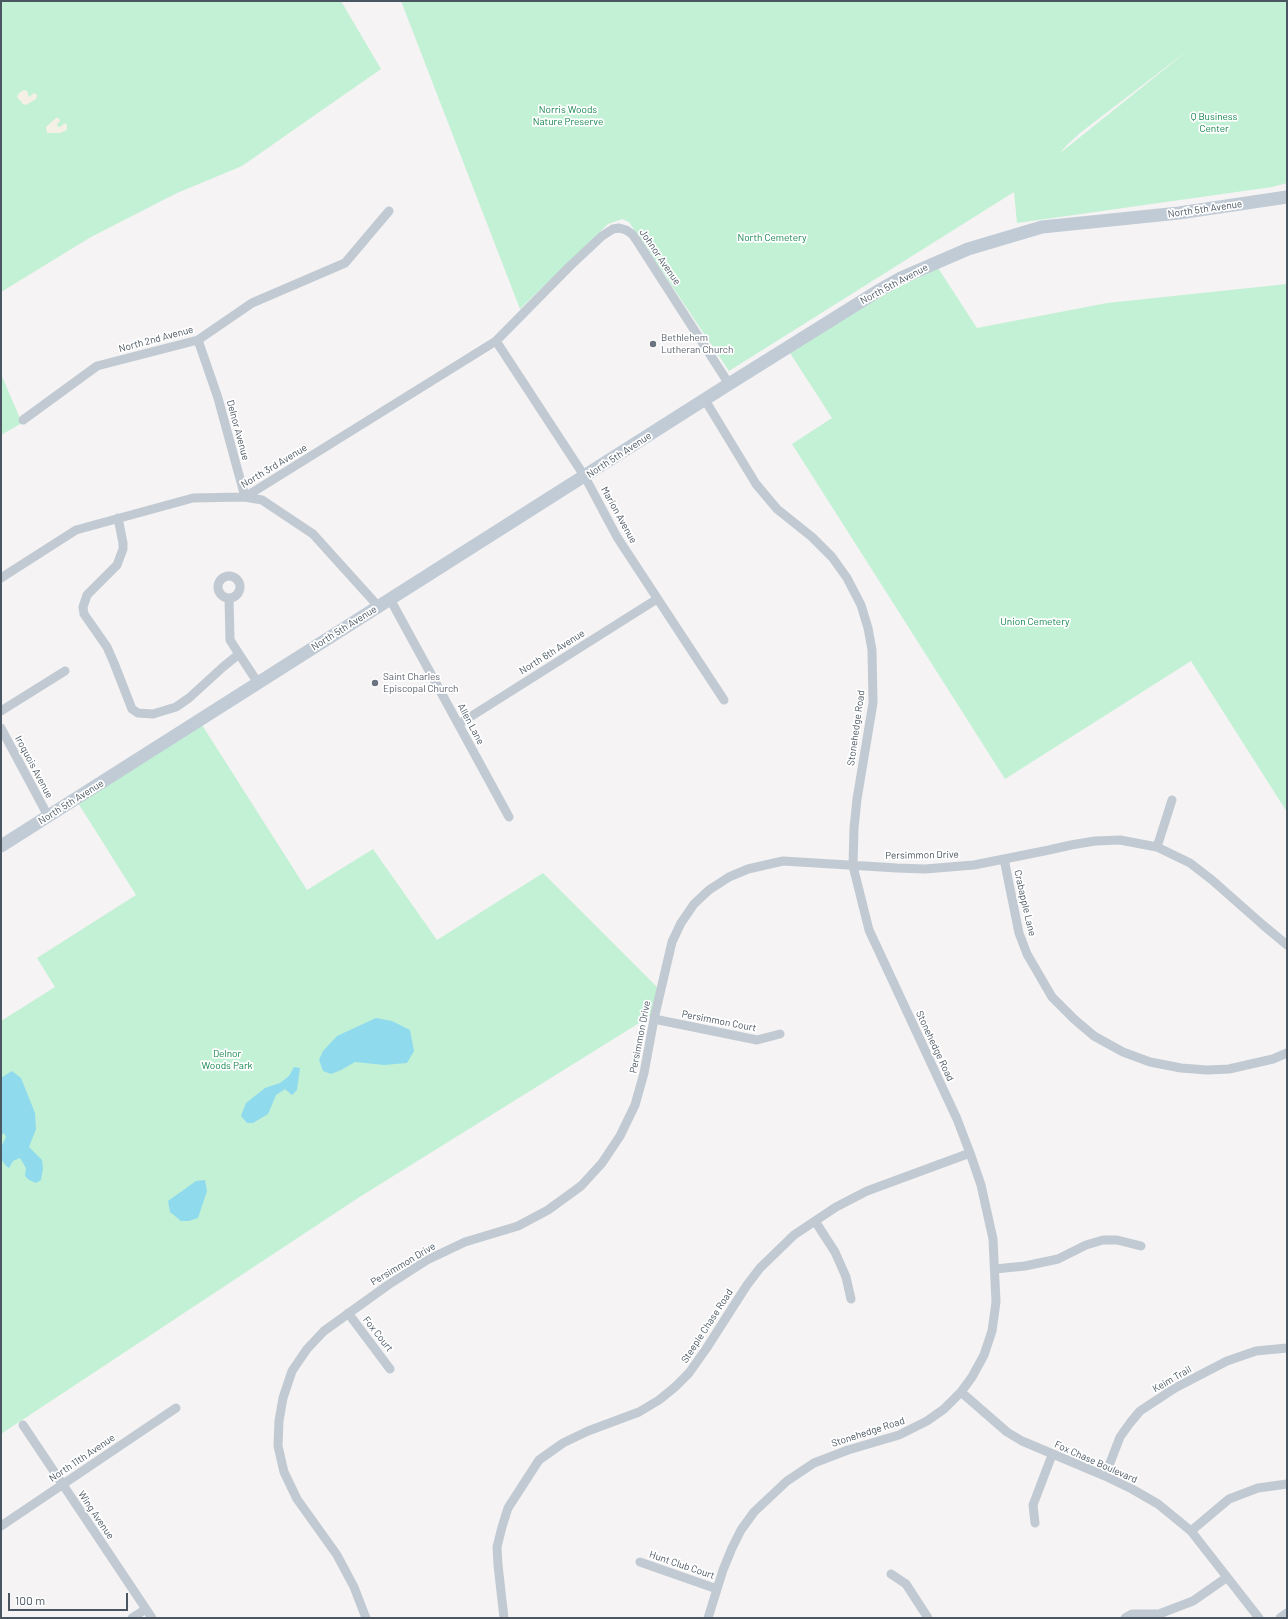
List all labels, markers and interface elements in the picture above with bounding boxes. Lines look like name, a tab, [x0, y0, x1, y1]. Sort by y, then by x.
park label: Norris Woods Nature Preserve	[533, 104, 603, 128]
park label: Q Business Center	[1191, 111, 1237, 134]
street label: North 5th Avenue	[1167, 198, 1243, 220]
street label: Johnor Avenue	[637, 227, 683, 287]
park label: North Cemetery	[737, 232, 807, 244]
street label: North 5th Avenue	[858, 261, 930, 307]
street label: North 2nd Avenue	[117, 323, 195, 355]
place label: Bethlehem Lutheran Church	[661, 332, 733, 356]
marker: Bethlehem Lutheran Church	[648, 339, 658, 349]
street label: Delnor Avenue	[224, 399, 252, 461]
street label: North 5th Avenue	[584, 430, 654, 480]
street label: North 3rd Avenue	[239, 442, 309, 490]
street label: Marion Avenue	[598, 485, 640, 545]
street label: North 5th Avenue	[309, 603, 379, 653]
park label: Union Cemetery	[1000, 616, 1070, 628]
street label: North 6th Avenue	[517, 627, 587, 677]
place label: Saint Charles Episcopal Church	[383, 671, 458, 694]
marker: Saint Charles Episcopal Church	[370, 678, 380, 688]
street label: Stonehedge Road	[845, 689, 867, 767]
street label: Allen Lane	[455, 701, 487, 747]
street label: Iroquois Avenue	[12, 734, 56, 800]
street label: North 5th Avenue	[36, 777, 106, 827]
street label: Persimmon Drive	[885, 848, 959, 862]
street label: Crabapple Lane	[1012, 869, 1038, 937]
street label: Persimmon Drive	[627, 1000, 653, 1074]
street label: Persimmon Court	[681, 1008, 757, 1034]
street label: Stonehedge Road	[913, 1009, 957, 1083]
park label: Delnor Woods Park	[201, 1048, 253, 1072]
street label: Persimmon Drive	[368, 1240, 438, 1288]
street label: Steeple Chase Road	[679, 1287, 735, 1365]
street label: Fox Court	[360, 1314, 396, 1354]
street label: Keim Trail	[1150, 1363, 1194, 1395]
street label: Stonehedge Road	[830, 1415, 906, 1449]
street label: North 11th Avenue	[47, 1432, 117, 1484]
street label: Fox Chase Boulevard	[1053, 1438, 1139, 1486]
street label: Wing Avenue	[75, 1488, 117, 1542]
street label: Hunt Club Court	[648, 1548, 716, 1582]
scale bar	[10, 1585, 130, 1611]
text: 100 m	[15, 1593, 45, 1607]

